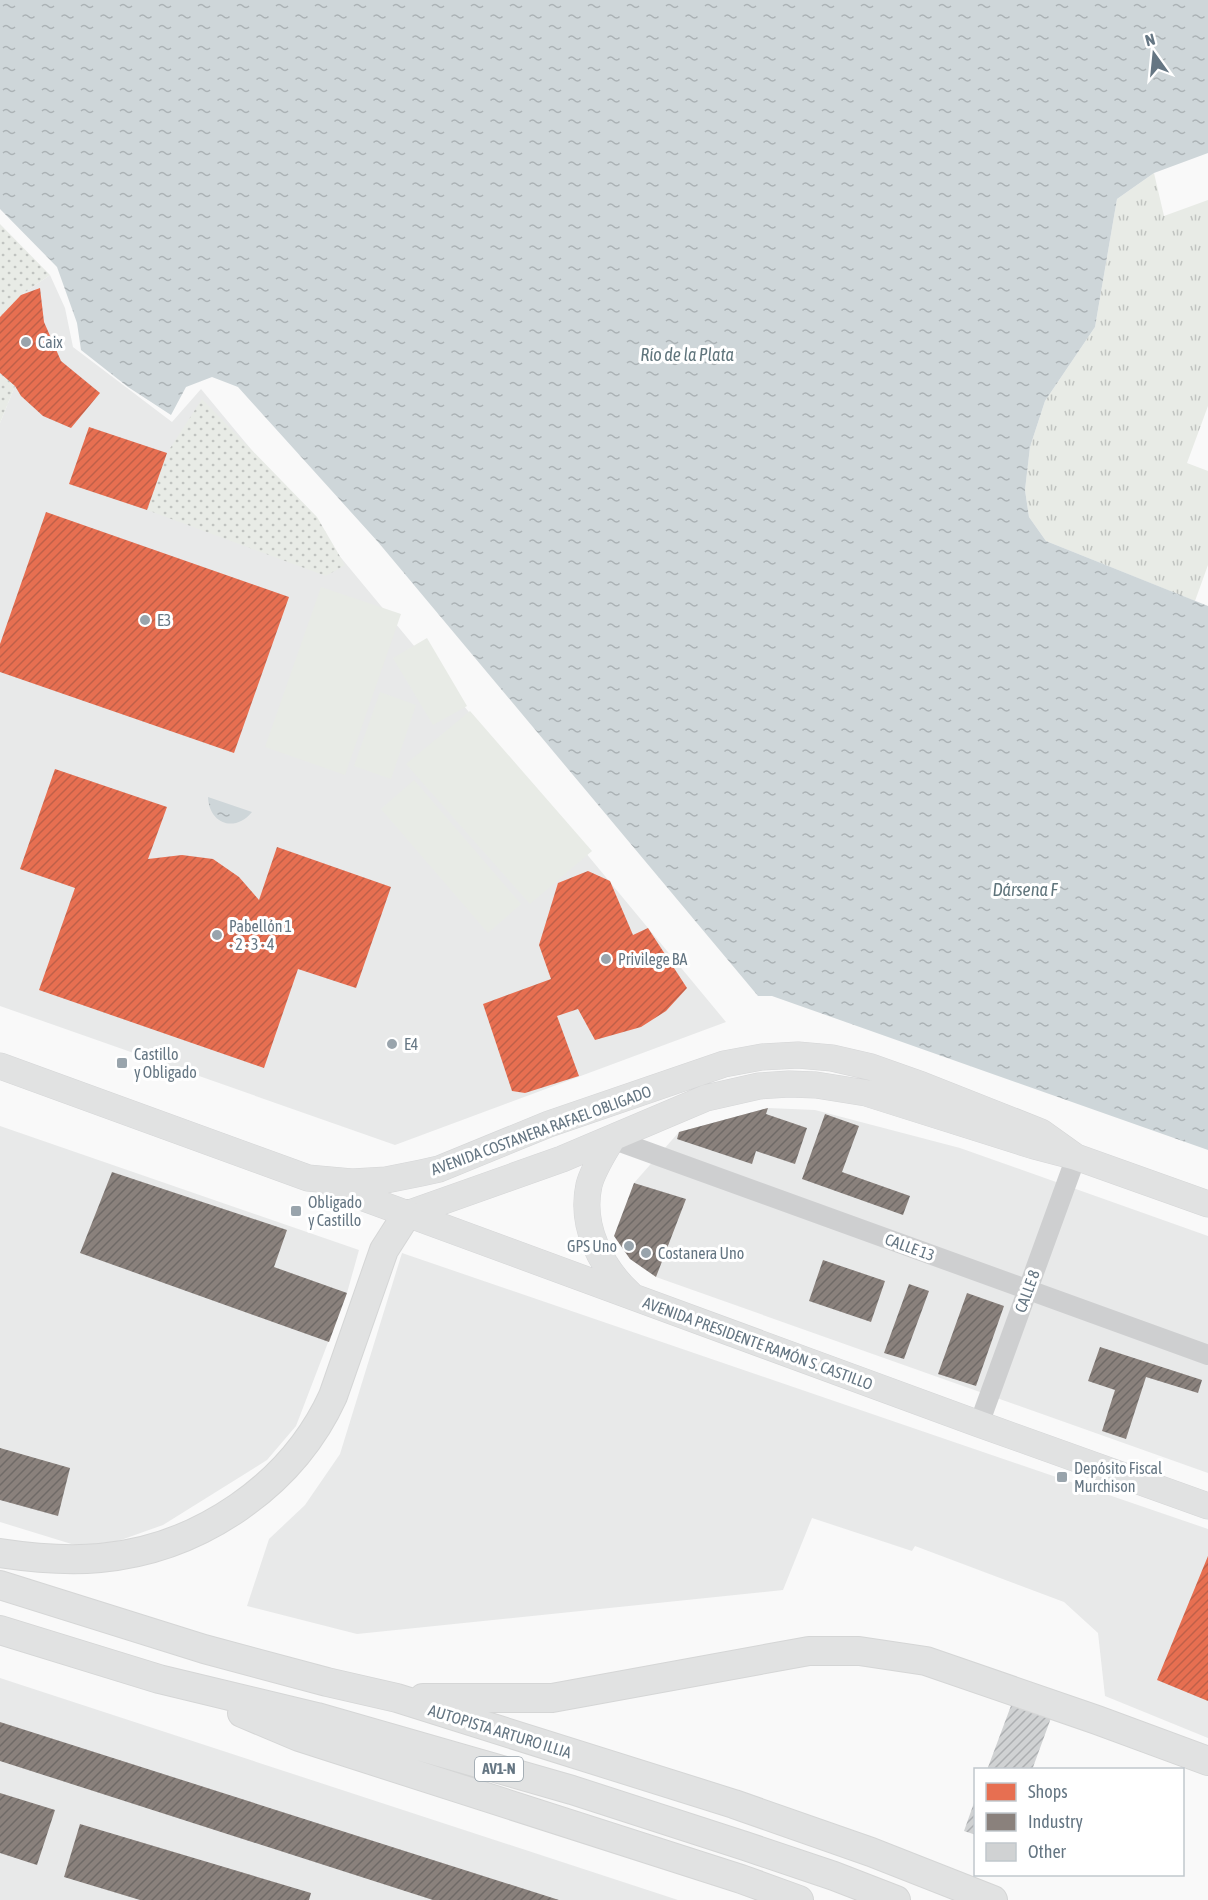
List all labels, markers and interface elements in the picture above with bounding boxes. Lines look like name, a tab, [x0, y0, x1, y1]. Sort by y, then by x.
north arrow	[1124, 24, 1184, 84]
text: N	[1143, 30, 1157, 49]
place label: Caix	[38, 333, 63, 351]
marker: Caix	[19, 335, 33, 349]
water label: Río de la Plata	[640, 344, 734, 365]
place label: E3	[157, 611, 171, 629]
marker: E3	[138, 613, 152, 627]
water label: Dársena F	[992, 879, 1058, 900]
place label: Pabellón 1 - 2 - 3 - 4	[229, 917, 292, 953]
marker: Pabellón 1 - 2 - 3 - 4	[210, 928, 224, 942]
place label: Privilege BA	[618, 950, 687, 969]
marker: Privilege BA	[599, 952, 613, 966]
place label: E4	[404, 1035, 418, 1053]
marker: E4	[385, 1037, 399, 1051]
place label: Castillo y Obligado	[134, 1045, 197, 1082]
marker: Castillo y Obligado	[115, 1056, 129, 1070]
street label: AVENIDA COSTANERA RAFAEL OBLIGADO	[428, 1082, 654, 1178]
place label: Obligado y Castillo	[308, 1193, 362, 1230]
marker: Obligado y Castillo	[289, 1204, 303, 1218]
street label: CALLE 13	[883, 1230, 937, 1264]
place label: GPS Uno	[567, 1237, 617, 1255]
marker: GPS Uno	[622, 1239, 636, 1253]
place label: Costanera Uno	[658, 1244, 744, 1262]
marker: Costanera Uno	[639, 1246, 653, 1260]
street label: CALLE 8	[1011, 1267, 1043, 1315]
street label: AVENIDA PRESIDENTE RAMÓN S. CASTILLO	[641, 1293, 875, 1393]
place label: Depósito Fiscal Murchison	[1074, 1459, 1163, 1495]
marker: Depósito Fiscal Murchison	[1055, 1470, 1069, 1484]
street label: AUTOPISTA ARTURO ILLIA	[426, 1701, 574, 1761]
road number: AV1-N	[475, 1757, 523, 1781]
legend	[974, 1768, 1184, 1876]
text: Shops	[1028, 1781, 1068, 1802]
text: Industry	[1028, 1811, 1083, 1832]
text: Other	[1028, 1841, 1067, 1862]

